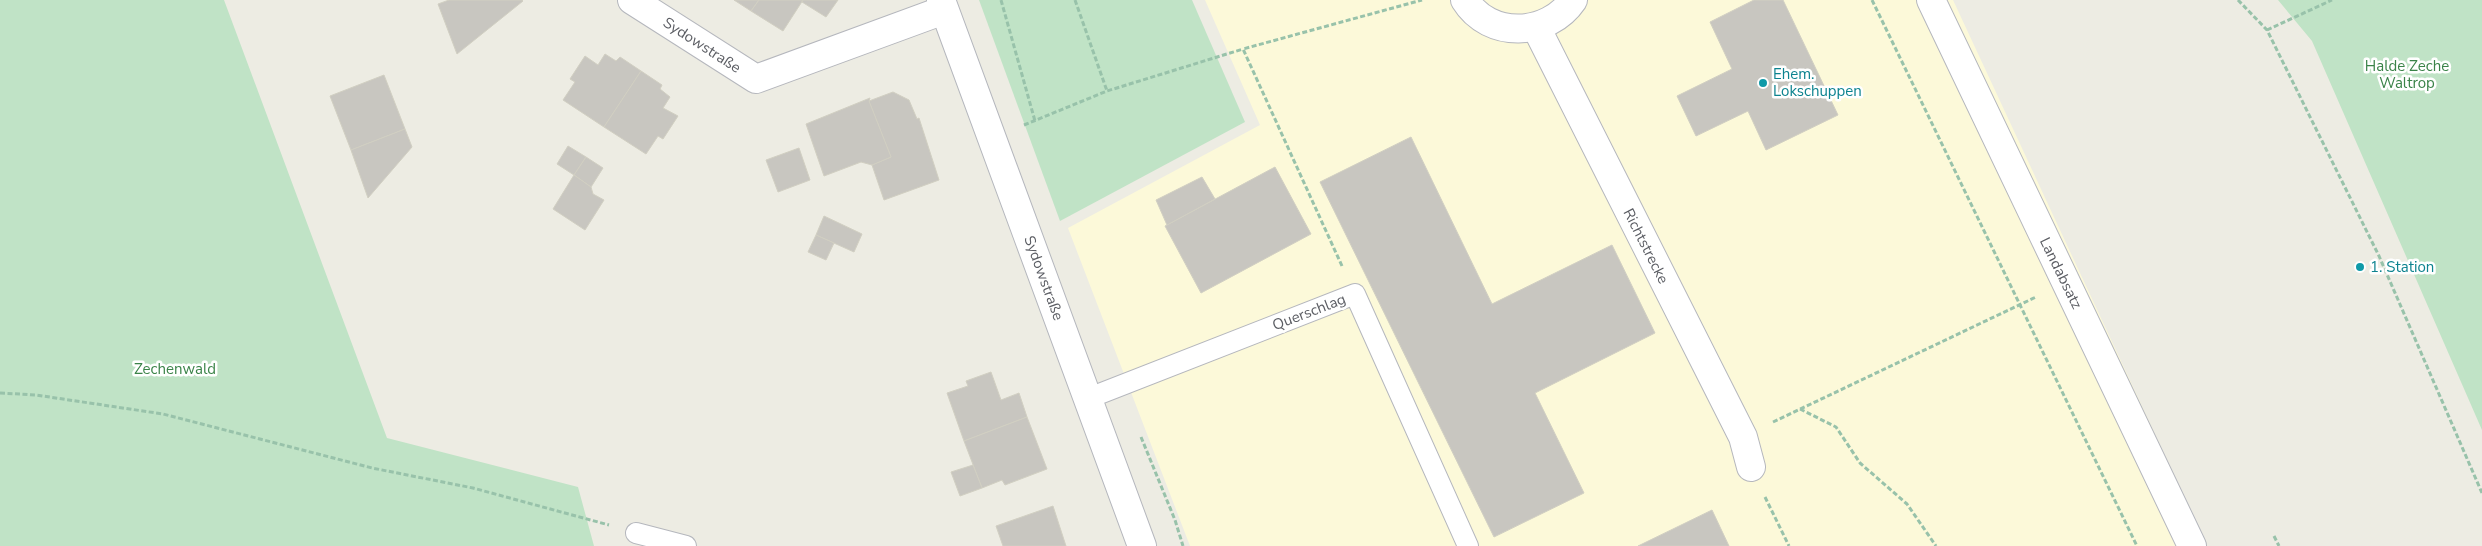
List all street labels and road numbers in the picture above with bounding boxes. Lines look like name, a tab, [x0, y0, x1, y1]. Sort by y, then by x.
street label: Sydowstraße	[659, 12, 745, 78]
street label: Richtstrecke	[1618, 205, 1674, 287]
street label: Sydowstraße	[1019, 233, 1069, 323]
street label: Landabsatz	[2035, 234, 2087, 312]
street label: Querschlag	[1269, 289, 1349, 335]

